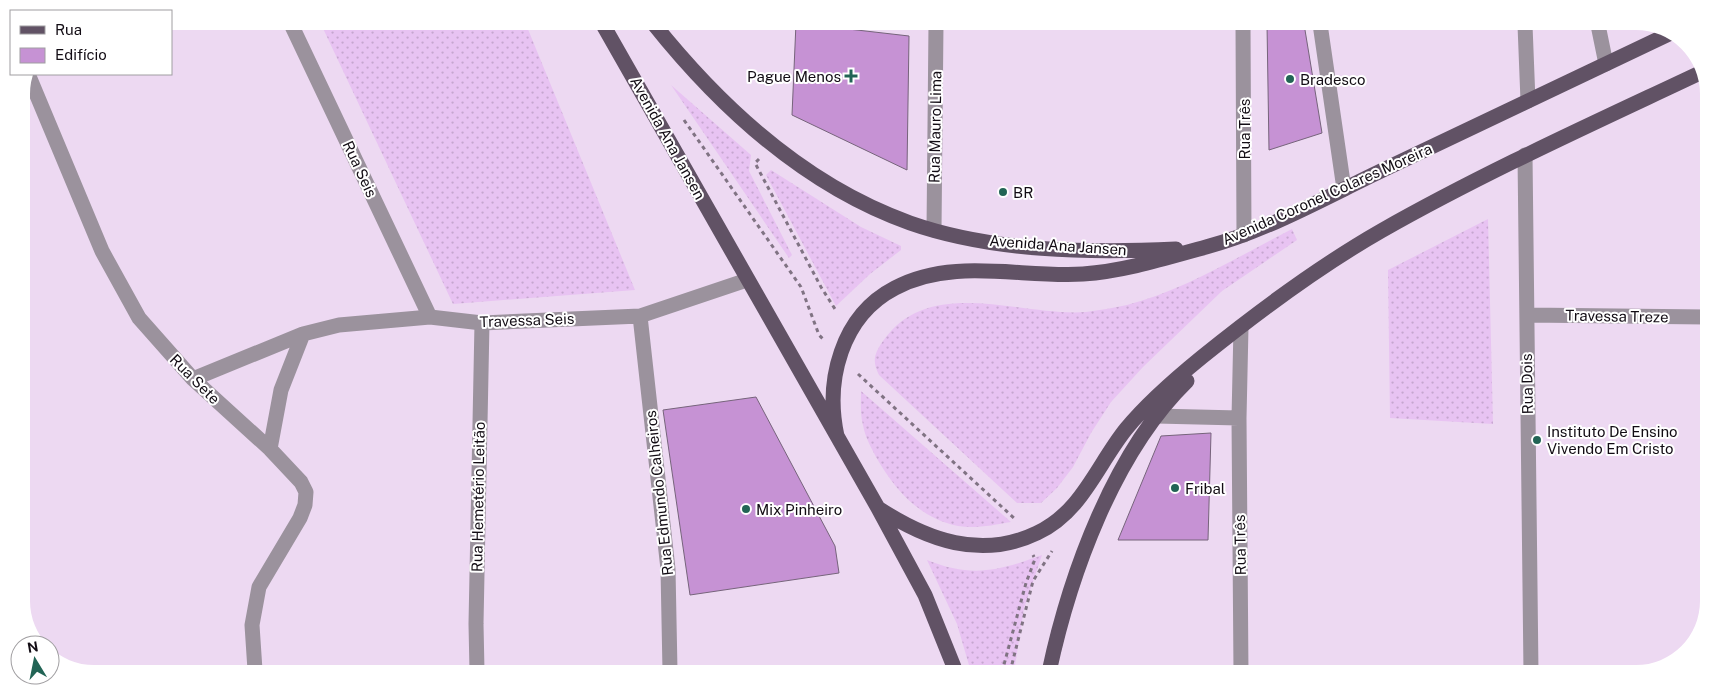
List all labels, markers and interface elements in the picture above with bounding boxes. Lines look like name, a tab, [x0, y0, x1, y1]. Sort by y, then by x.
legend	[10, 10, 172, 75]
text: Rua	[55, 21, 82, 38]
text: Edifício	[55, 46, 107, 63]
place label: Pague Menos	[747, 68, 841, 85]
marker: Pague Menos	[845, 70, 857, 82]
street label: Rua Mauro Lima	[926, 71, 944, 183]
place label: Bradesco	[1300, 71, 1366, 88]
marker: Bradesco	[1284, 73, 1296, 85]
street label: Avenida Ana Jansen	[627, 74, 709, 202]
street label: Rua Três	[1236, 99, 1253, 159]
street label: Rua Seis	[340, 138, 380, 200]
street label: Avenida Coronel Colares Moreira	[1219, 140, 1435, 248]
place label: BR	[1013, 184, 1033, 201]
marker: BR	[997, 186, 1009, 198]
street label: Avenida Ana Jansen	[989, 232, 1127, 258]
street label: Travessa Treze	[1565, 307, 1669, 325]
street label: Travessa Seis	[479, 310, 575, 330]
street label: Rua Sete	[167, 351, 223, 407]
street label: Rua Dois	[1518, 353, 1536, 415]
street label: Rua Edmundo Calheiros	[642, 410, 676, 576]
street label: Rua Hemetério Leitão	[468, 422, 488, 572]
place label: Instituto De Ensino Vivendo Em Cristo	[1547, 423, 1678, 457]
marker: Instituto De Ensino Vivendo Em Cristo	[1531, 434, 1543, 446]
place label: Fribal	[1185, 480, 1225, 497]
marker: Fribal	[1169, 482, 1181, 494]
place label: Mix Pinheiro	[756, 501, 842, 518]
marker: Mix Pinheiro	[740, 503, 752, 515]
street label: Rua Três	[1231, 514, 1249, 576]
north arrow	[10, 635, 60, 685]
text: N	[26, 638, 40, 656]

